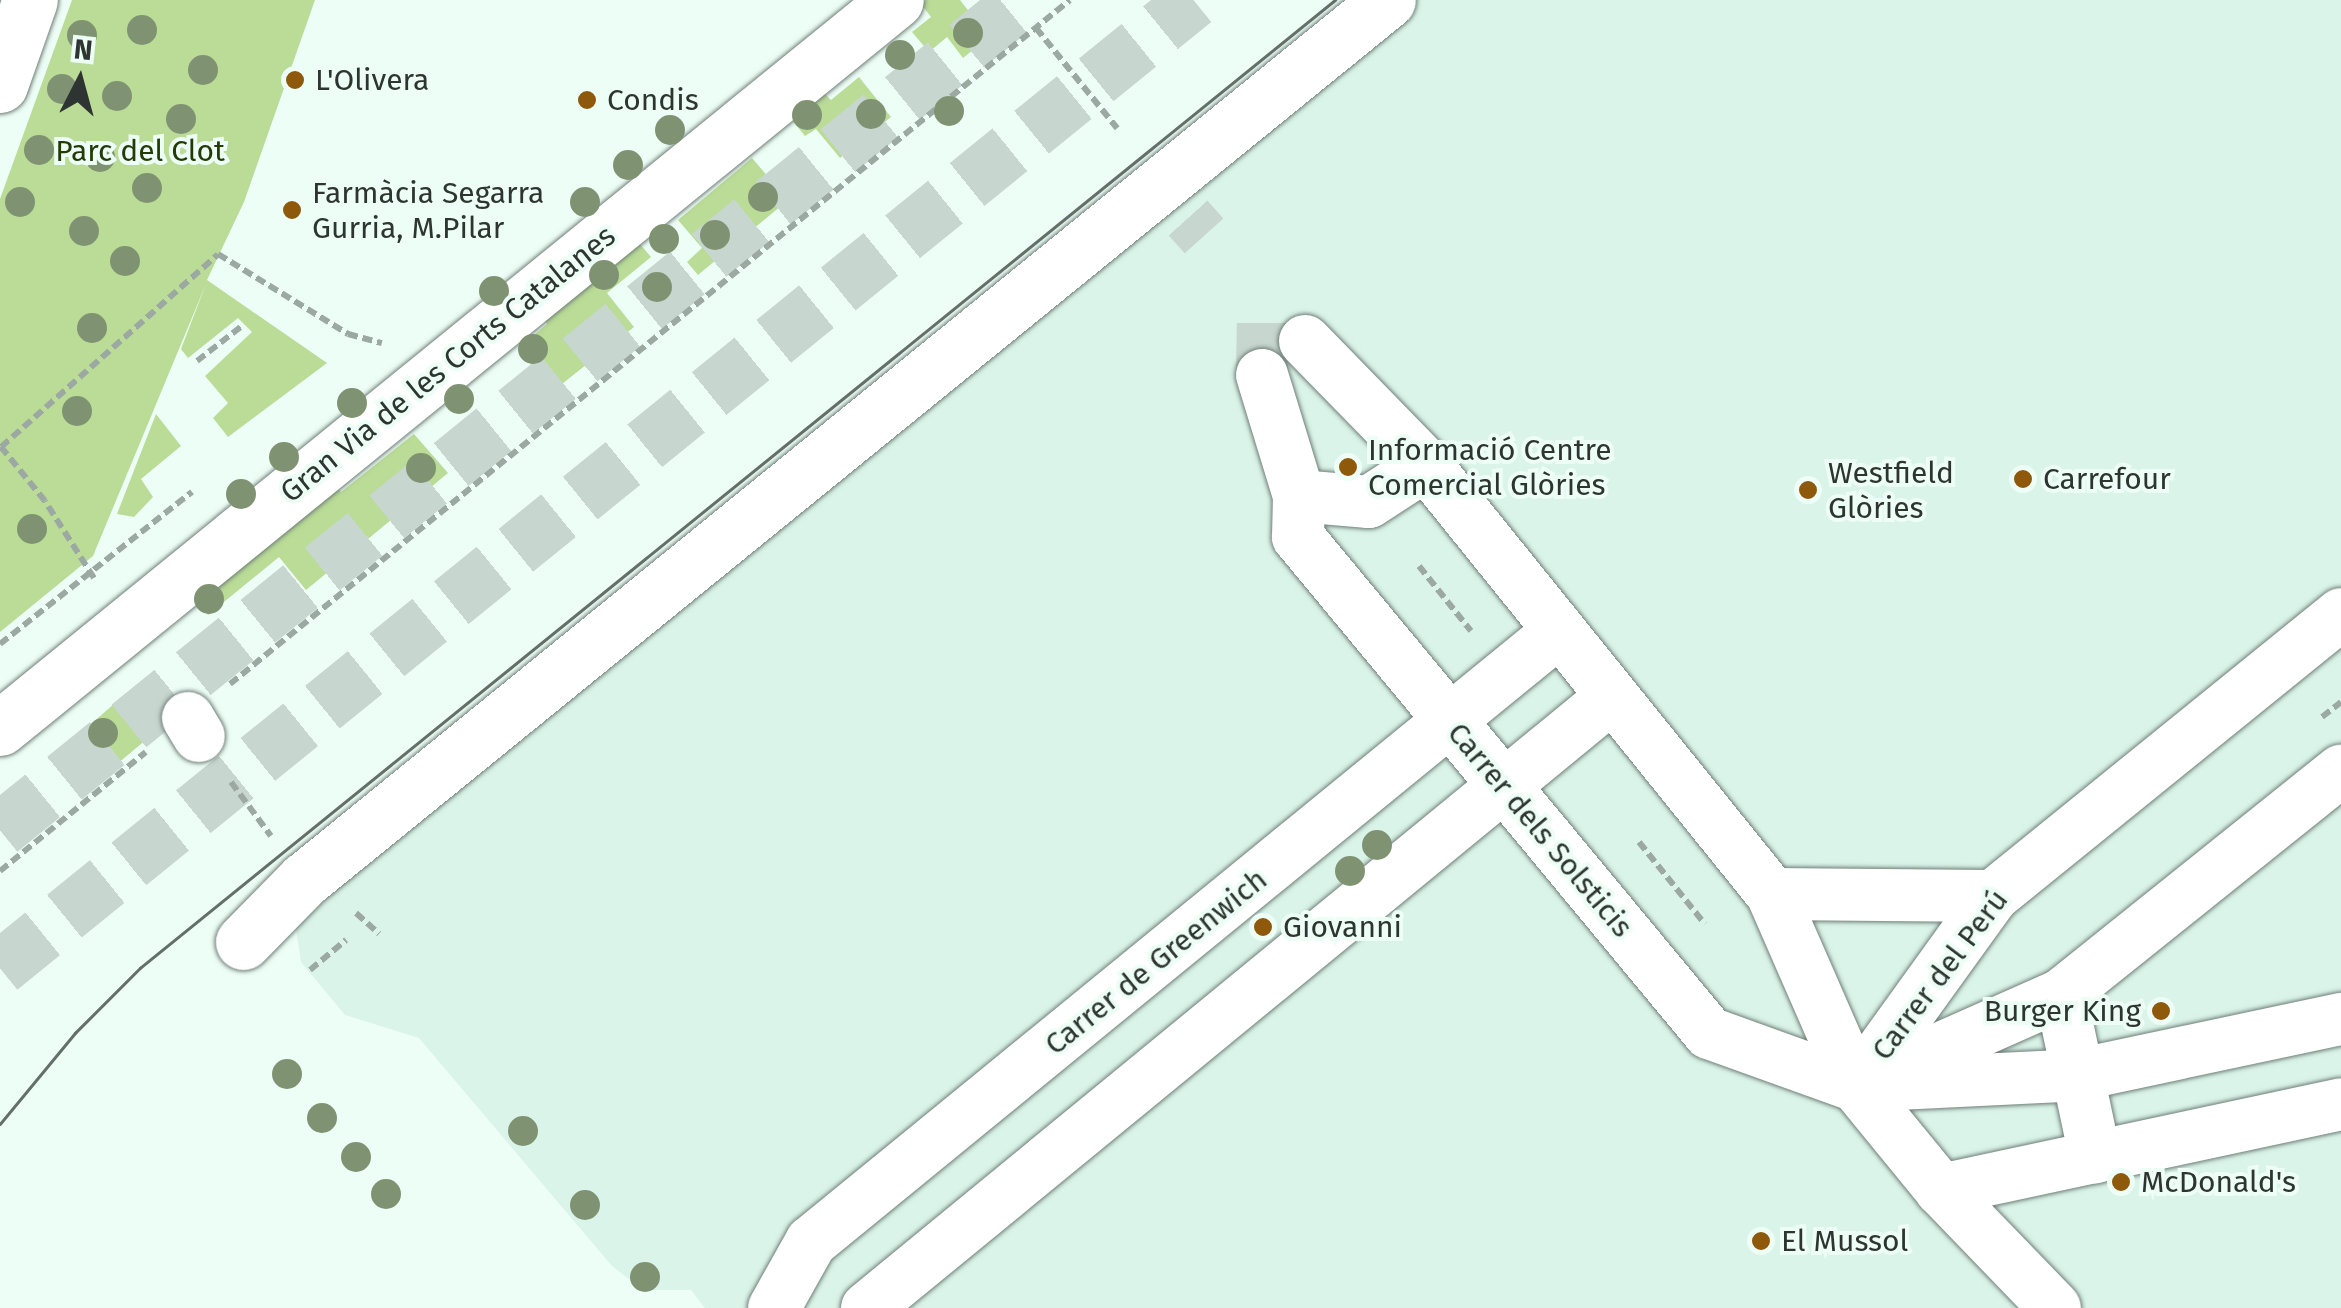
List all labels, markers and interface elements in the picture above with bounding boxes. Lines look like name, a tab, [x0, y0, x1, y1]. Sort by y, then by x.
north arrow	[30, 30, 130, 130]
text: N	[72, 32, 94, 67]
place label: L'Olivera	[315, 62, 429, 98]
marker: L'Olivera	[284, 69, 306, 91]
place label: Condis	[607, 82, 699, 118]
marker: Condis	[576, 89, 598, 111]
park label: Parc del Clot	[55, 133, 225, 169]
place label: Farmàcia Segarra Gurria, M.Pilar	[312, 175, 544, 246]
marker: Farmàcia Segarra Gurria, M.Pilar	[281, 199, 303, 221]
street label: Gran Via de les Corts Catalanes	[273, 218, 623, 510]
place label: Informació Centre Comercial Glòries	[1368, 432, 1612, 502]
place label: Westfield Glòries	[1828, 455, 1954, 526]
marker: Informació Centre Comercial Glòries	[1337, 456, 1359, 478]
place label: Carrefour	[2043, 461, 2171, 497]
marker: Carrefour	[2012, 468, 2034, 490]
marker: Westfield Glòries	[1797, 479, 1819, 501]
street label: Carrer dels Solsticis	[1440, 715, 1640, 945]
street label: Carrer de Greenwich	[1038, 861, 1274, 1063]
street label: Carrer del Perú	[1864, 883, 2016, 1067]
place label: Giovanni	[1283, 909, 1402, 945]
marker: Giovanni	[1252, 916, 1274, 938]
place label: Burger King	[1984, 993, 2141, 1029]
marker: Burger King	[2150, 1000, 2172, 1022]
place label: McDonald's	[2141, 1164, 2296, 1200]
marker: McDonald's	[2110, 1171, 2132, 1193]
place label: El Mussol	[1781, 1223, 1908, 1259]
marker: El Mussol	[1750, 1230, 1772, 1252]

